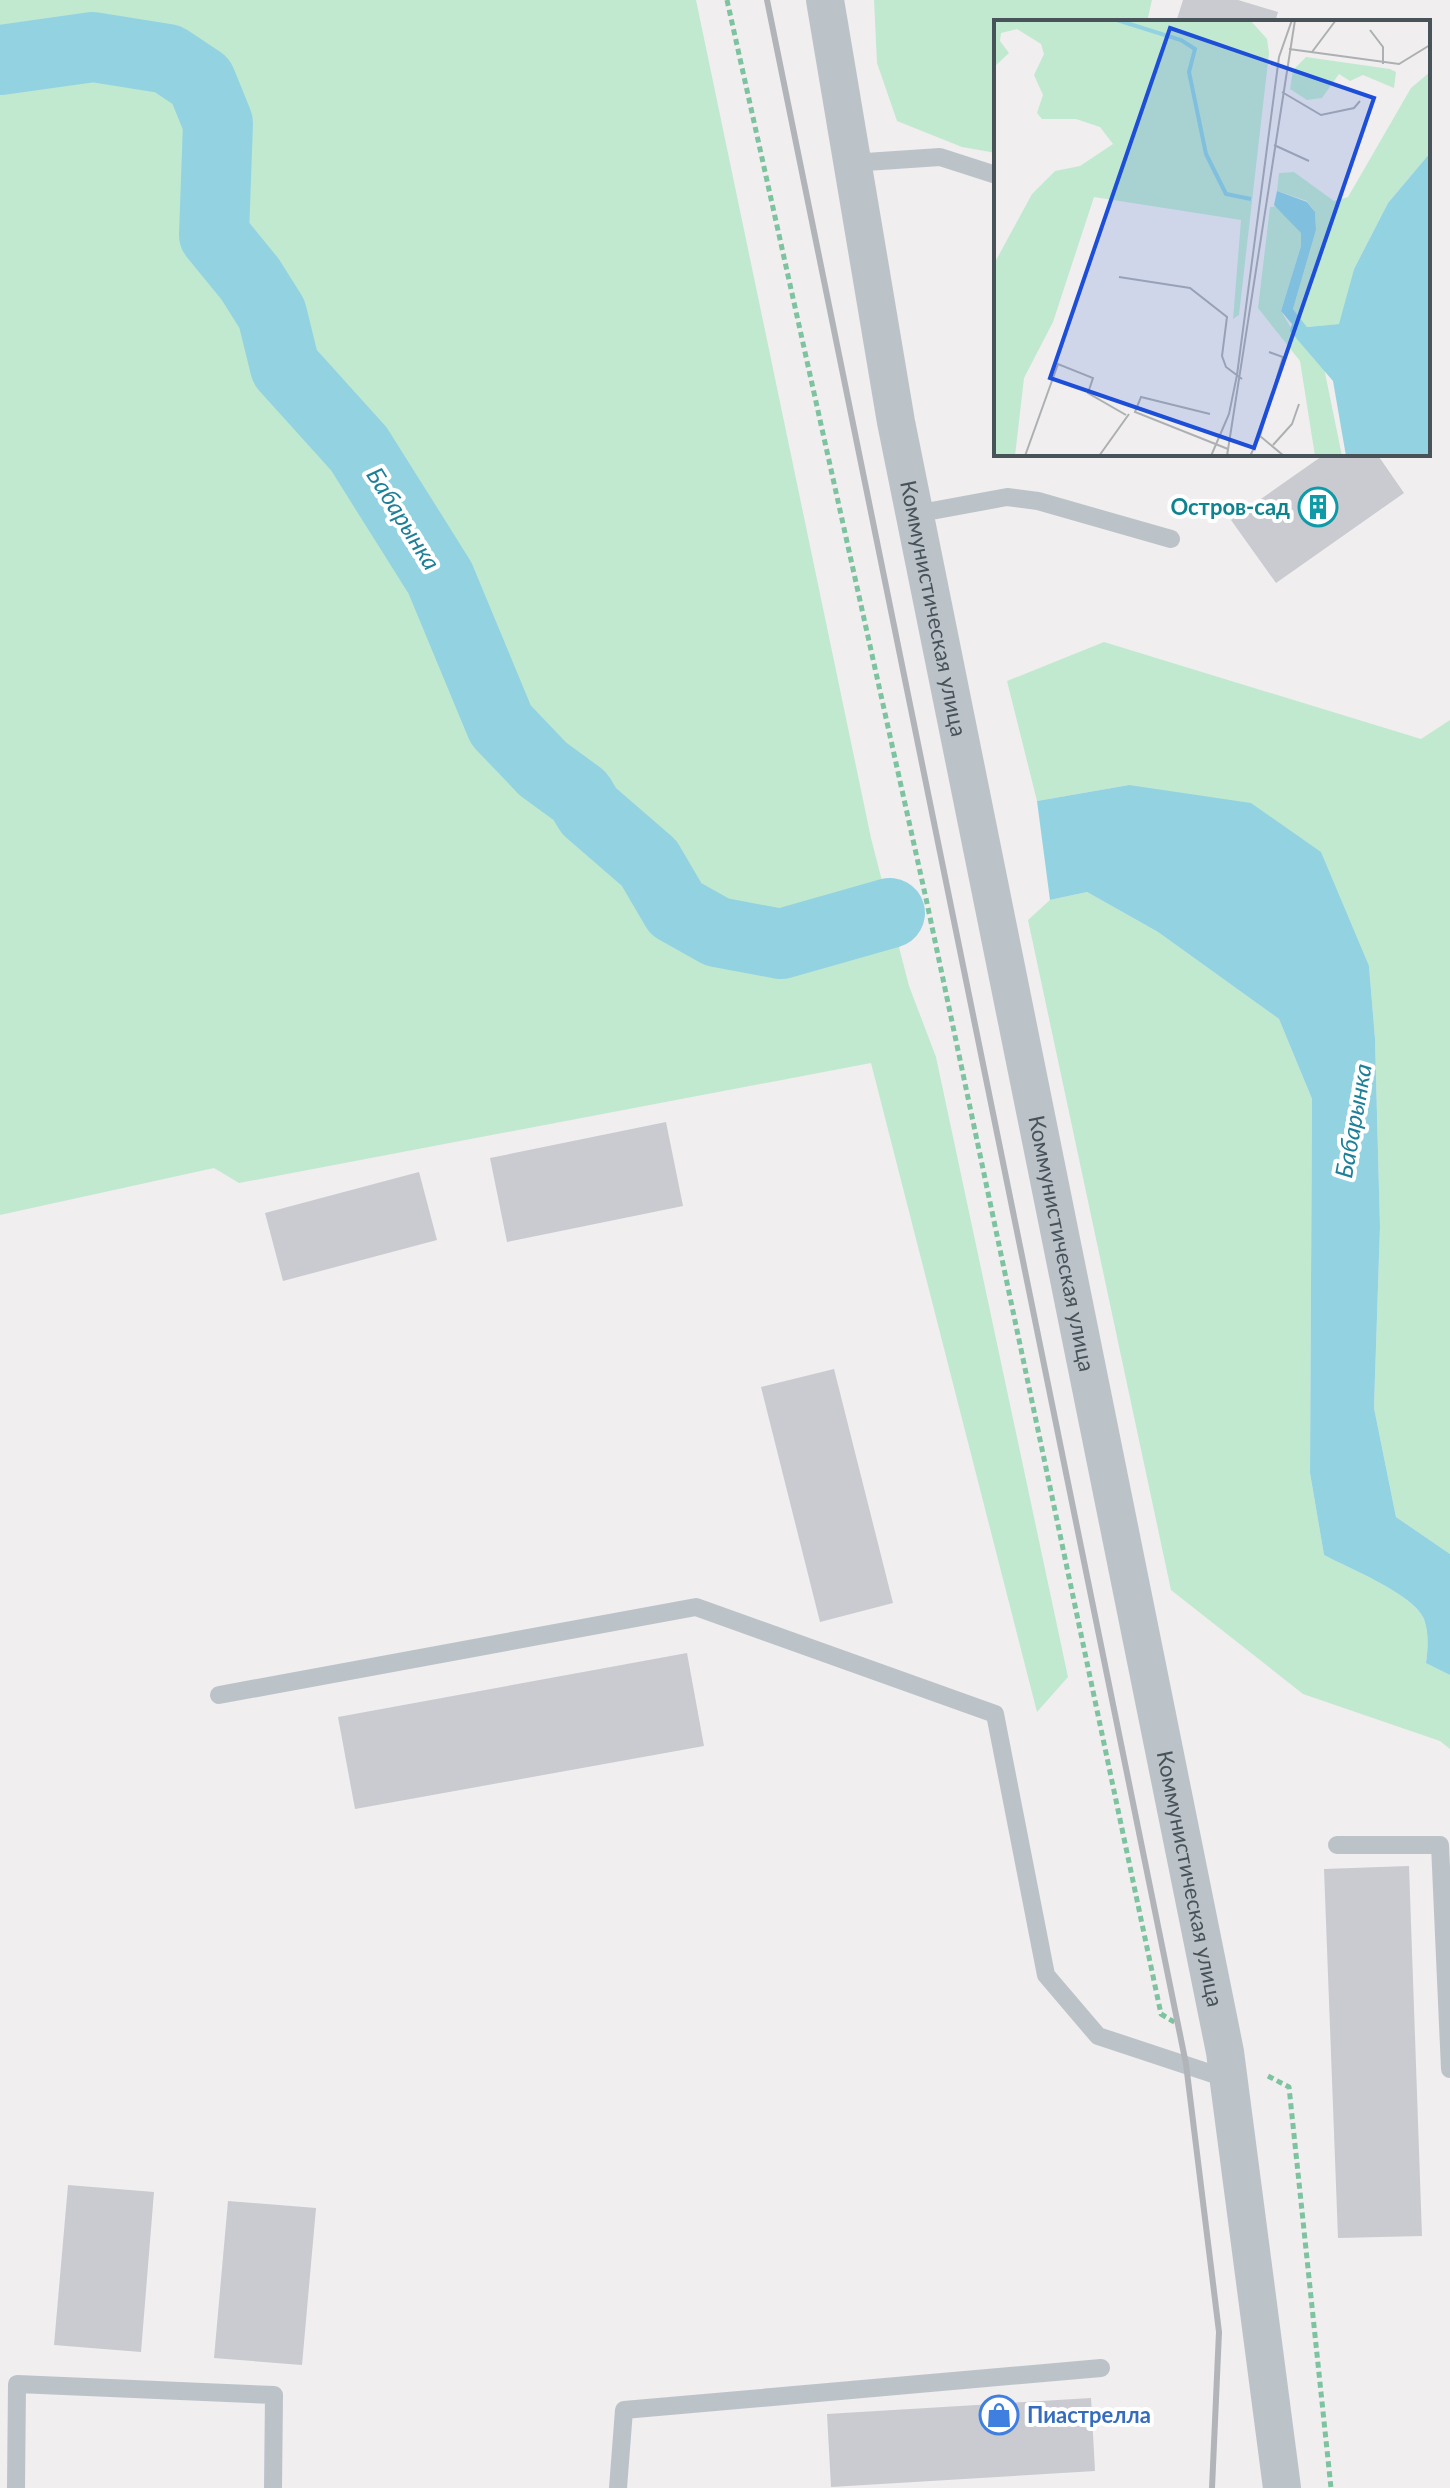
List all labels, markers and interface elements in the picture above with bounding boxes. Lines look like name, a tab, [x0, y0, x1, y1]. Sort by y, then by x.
inset map	[994, 20, 1430, 456]
water label: Бабарынка	[361, 462, 447, 575]
street label: Коммунистическая улица	[895, 478, 973, 739]
building icon: Остров-сад	[1297, 486, 1339, 528]
place label: Остров-сад	[1170, 493, 1290, 520]
water label: Бабарынка	[1328, 1061, 1377, 1180]
street label: Коммунистическая улица	[1023, 1113, 1101, 1374]
street label: Коммунистическая улица	[1151, 1748, 1230, 2009]
shop icon: Пиастрелла	[978, 2394, 1020, 2436]
place label: Пиастрелла	[1027, 2401, 1151, 2428]

